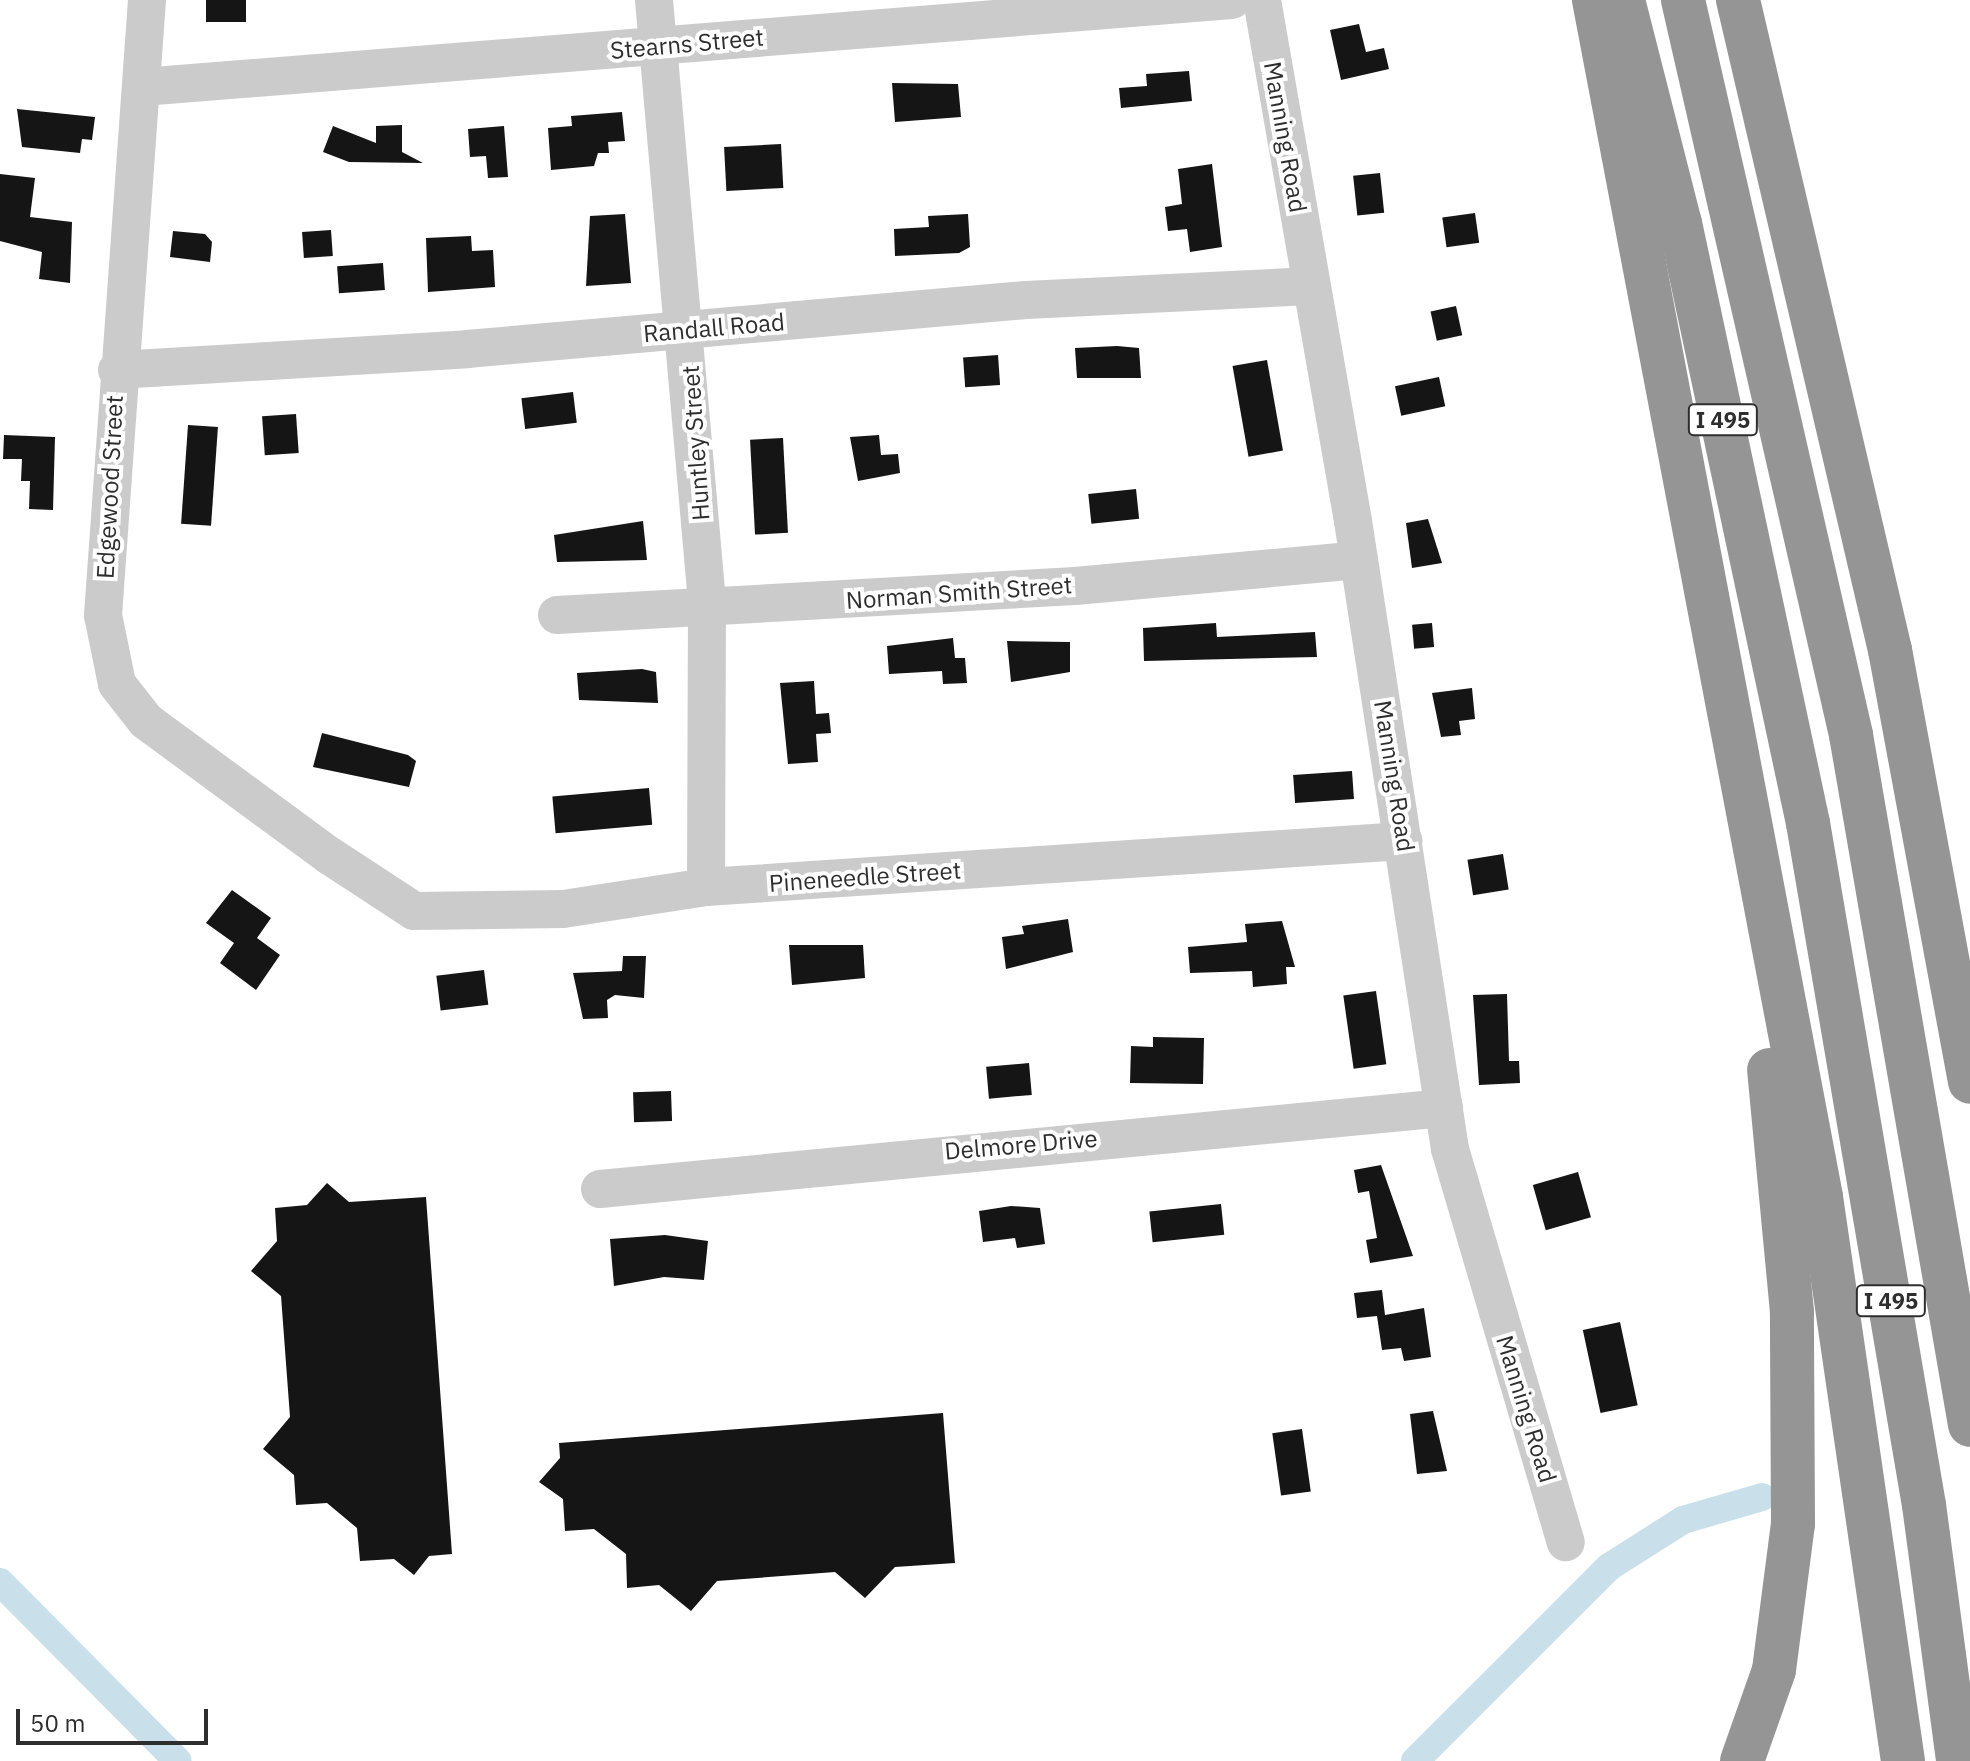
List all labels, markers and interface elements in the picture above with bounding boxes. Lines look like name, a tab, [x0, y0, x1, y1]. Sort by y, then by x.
street label: Stearns Street	[609, 23, 765, 65]
street label: Manning Road	[1258, 59, 1312, 215]
street label: Randall Road	[642, 307, 786, 349]
street label: Huntley Street	[676, 364, 716, 522]
street label: Edgewood Street	[91, 394, 129, 580]
road number: I 495	[1687, 402, 1759, 438]
street label: Norman Smith Street	[845, 571, 1073, 615]
street label: Manning Road	[1368, 698, 1420, 854]
street label: Pineneedle Street	[768, 856, 962, 898]
street label: Delmore Drive	[943, 1124, 1099, 1166]
road number: I 495	[1855, 1283, 1927, 1319]
street label: Manning Road	[1490, 1332, 1562, 1486]
scale bar	[20, 1693, 212, 1743]
text: 50 m	[30, 1707, 85, 1739]

